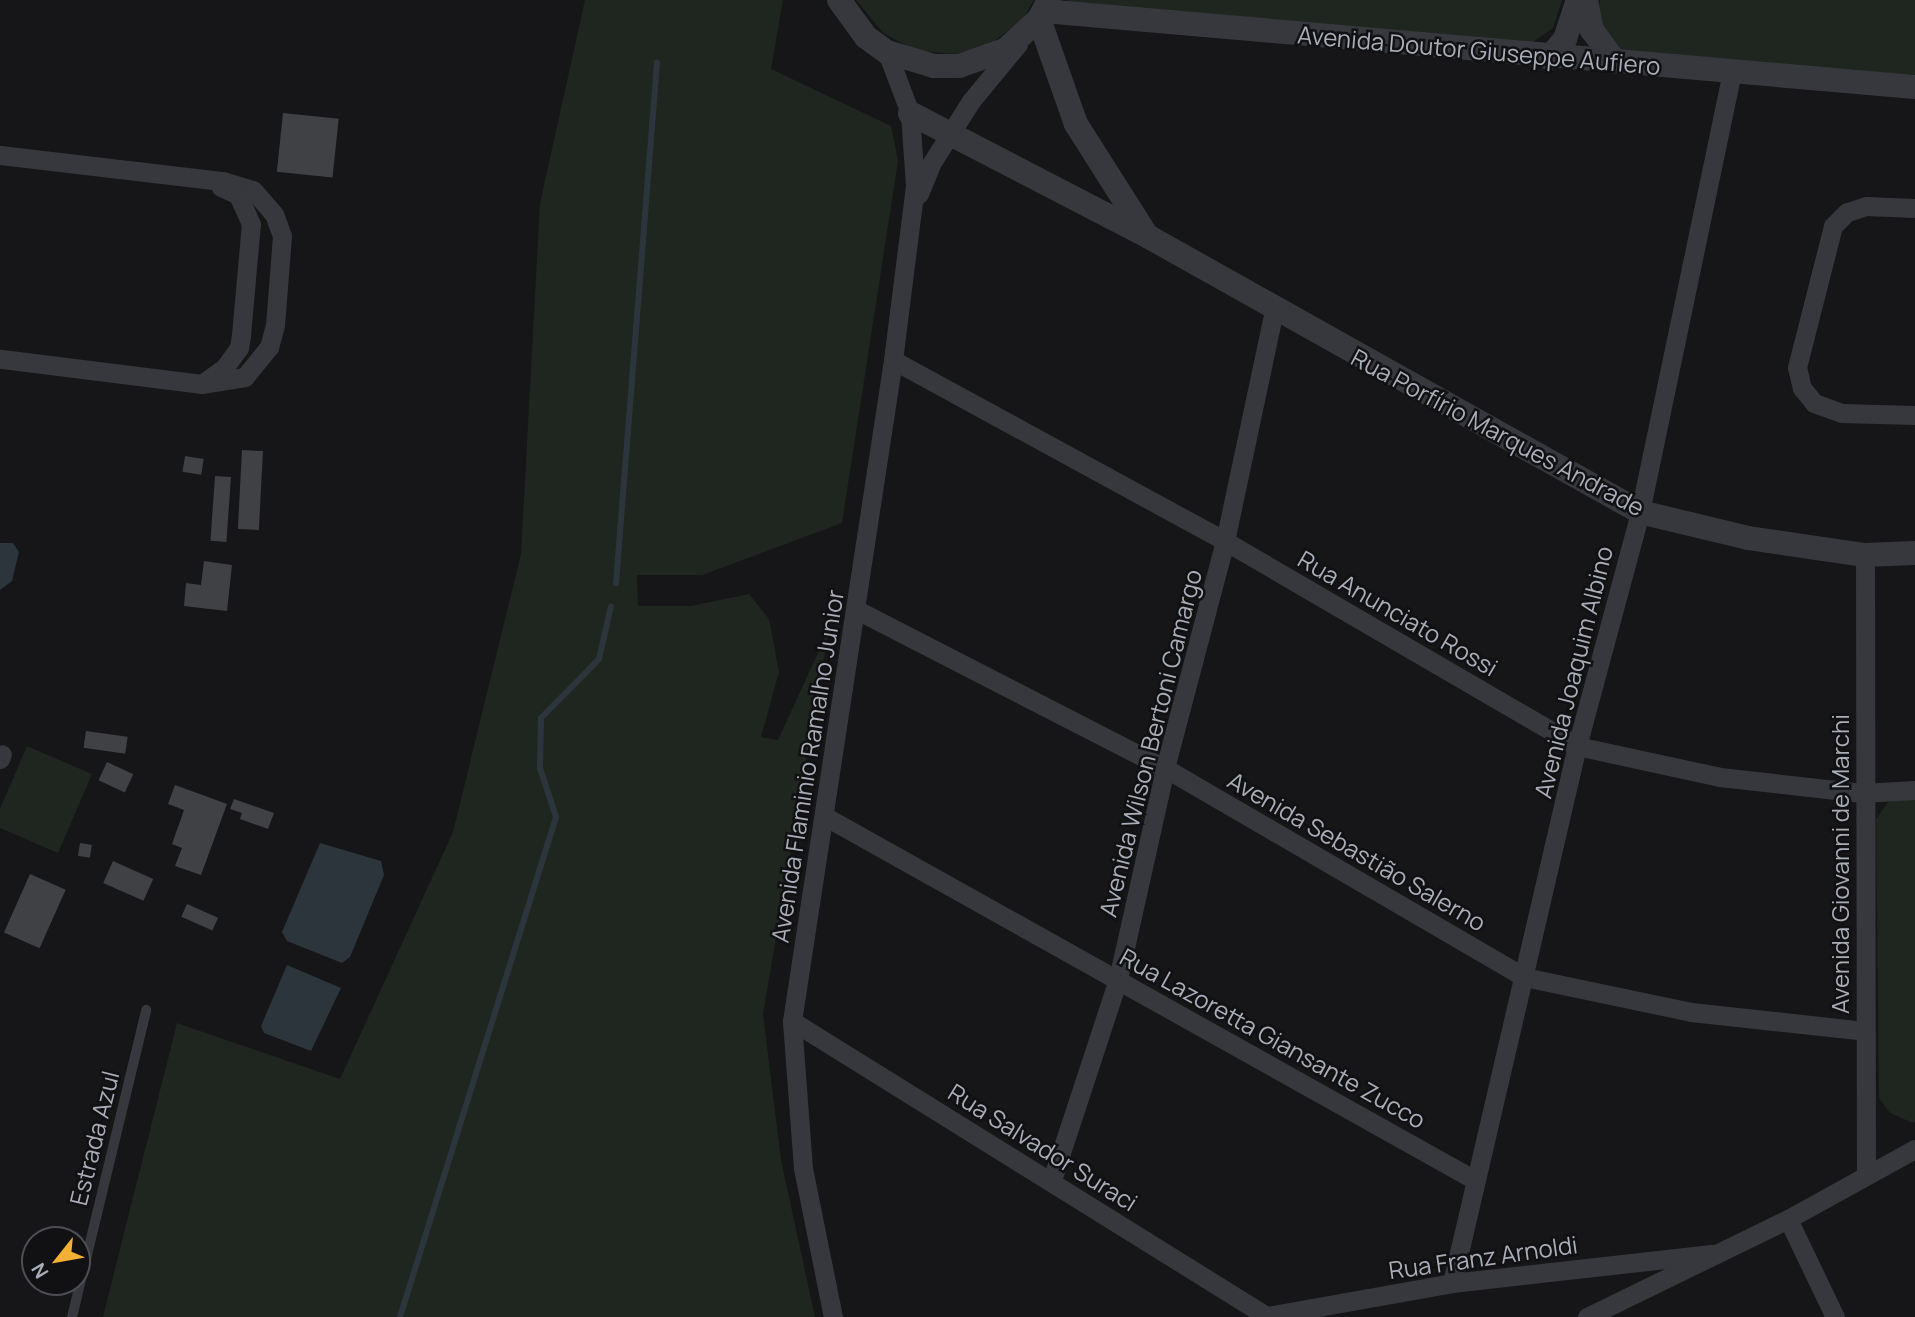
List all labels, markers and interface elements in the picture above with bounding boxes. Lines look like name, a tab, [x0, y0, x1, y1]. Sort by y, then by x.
street label: Avenida Doutor Giuseppe Aufiero	[1296, 20, 1662, 80]
street label: Rua Porfírio Marques Andrade	[1346, 342, 1650, 522]
street label: Avenida Joaquim Albino	[1528, 543, 1618, 801]
street label: Rua Anunciato Rossi	[1293, 544, 1503, 682]
street label: Avenida Wilson Bertoni Camargo	[1093, 566, 1207, 920]
street label: Avenida Flaminio Ramalho Junior	[765, 588, 849, 944]
street label: Avenida Giovanni de Marchi	[1826, 714, 1854, 1014]
street label: Avenida Sebastião Salerno	[1223, 765, 1491, 937]
street label: Rua Lazoretta Giansante Zucco	[1115, 942, 1431, 1134]
street label: Estrada Azul	[63, 1068, 125, 1208]
street label: Rua Salvador Suraci	[943, 1077, 1143, 1217]
north arrow	[21, 1226, 91, 1296]
street label: Rua Franz Arnoldi	[1387, 1229, 1579, 1285]
text: N	[25, 1258, 54, 1283]

